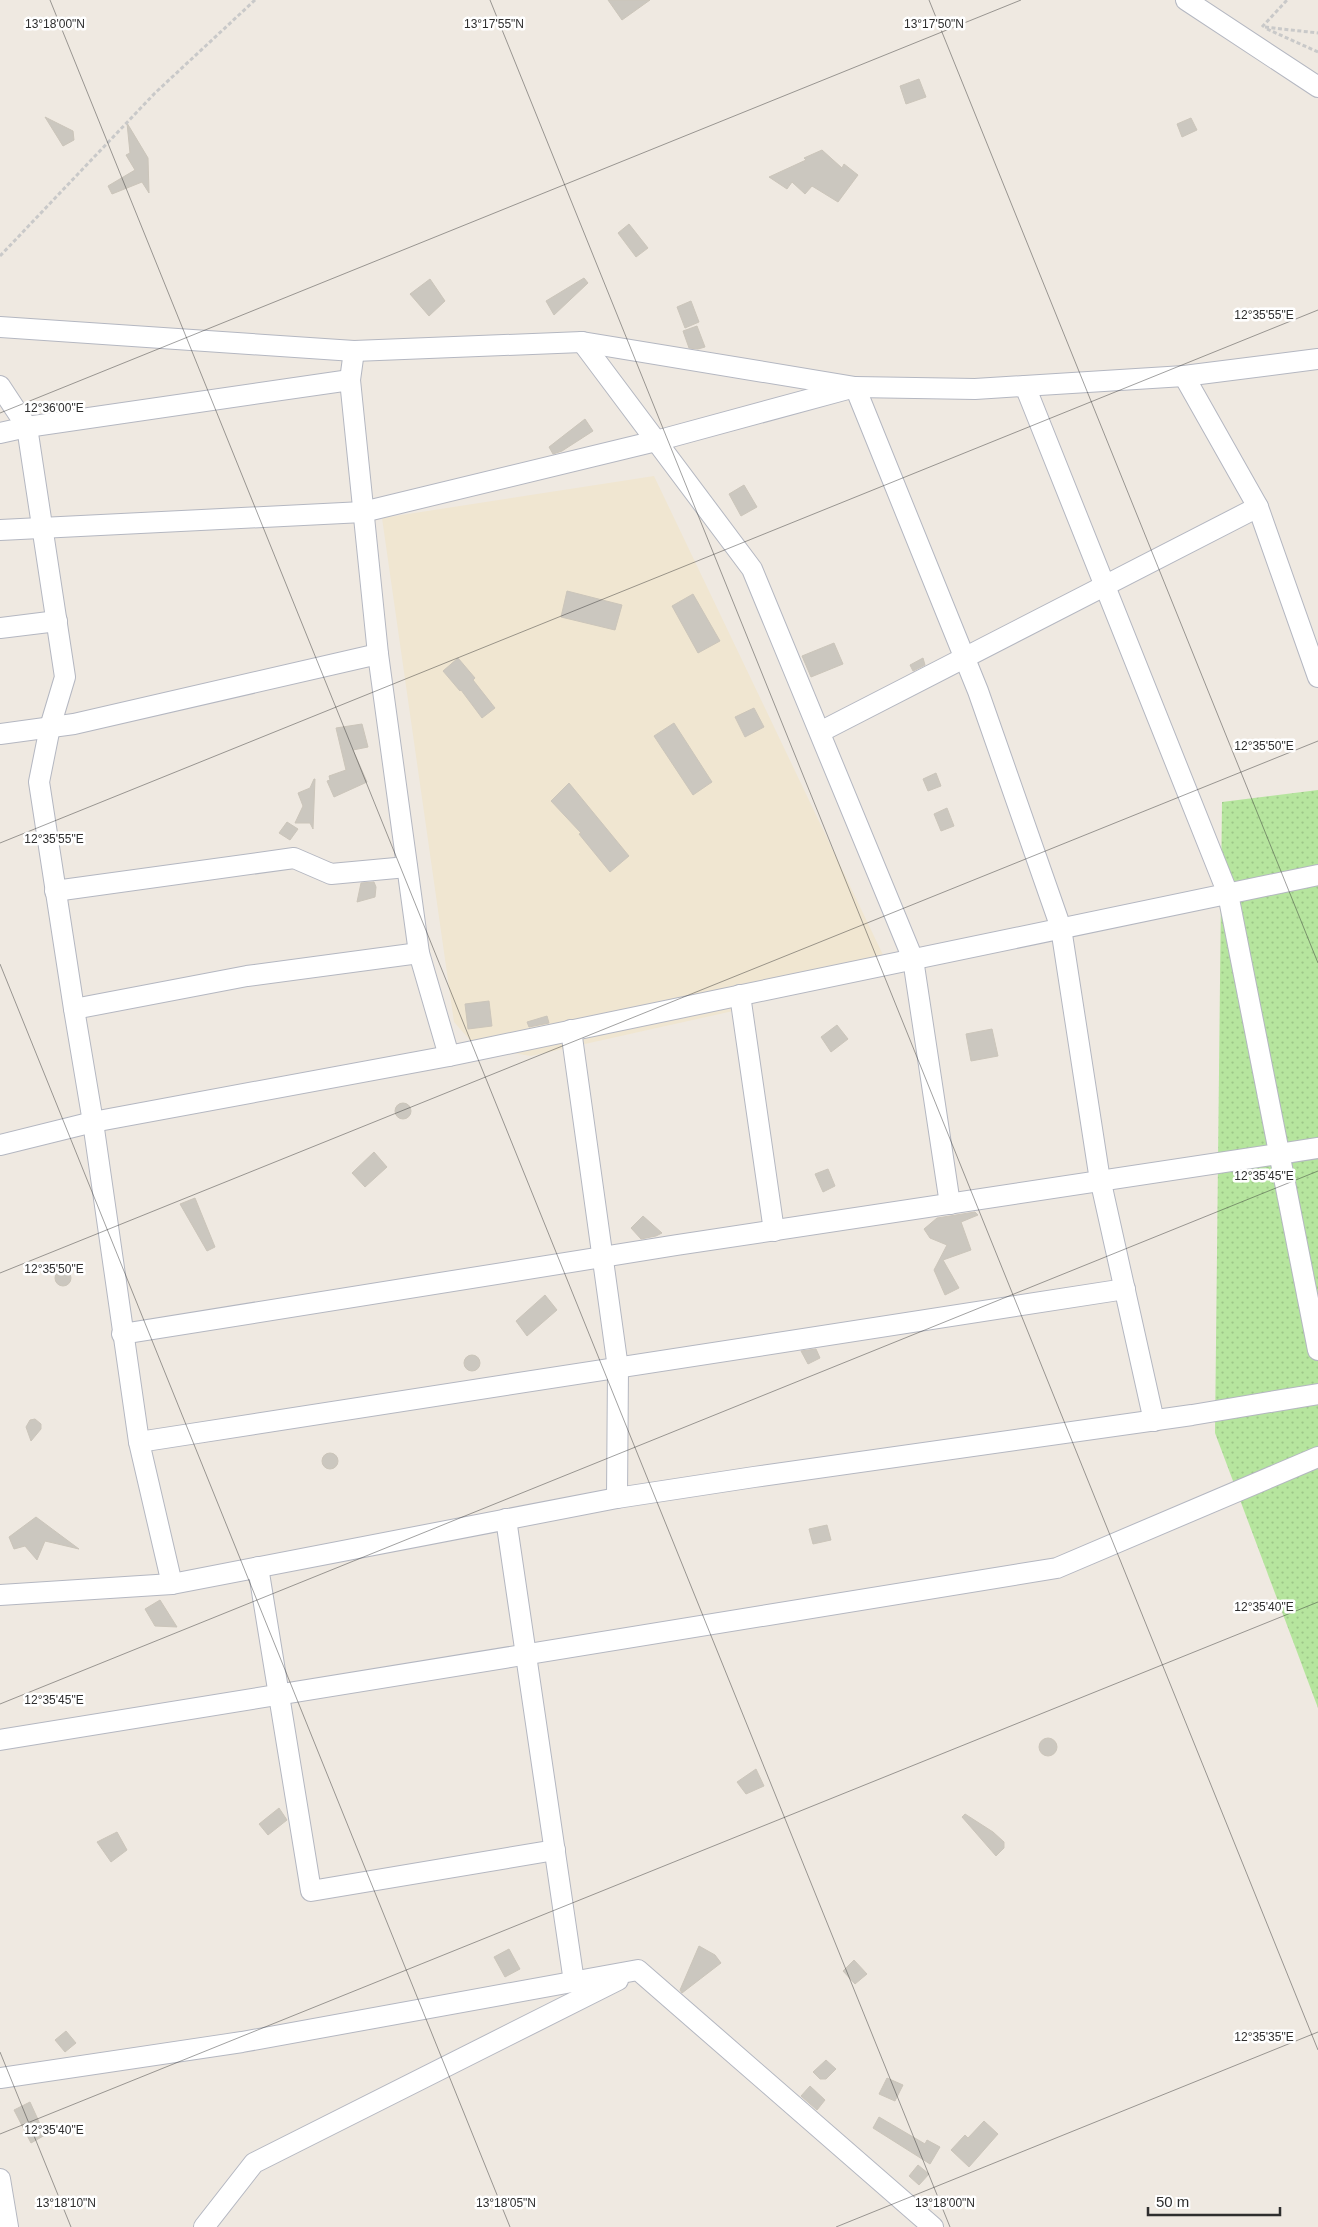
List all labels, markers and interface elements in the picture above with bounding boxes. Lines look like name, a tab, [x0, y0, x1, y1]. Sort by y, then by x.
text: 13°18'00"N	[25, 17, 85, 31]
text: 13°17'55"N	[464, 17, 524, 31]
text: 13°17'50"N	[904, 17, 964, 31]
text: 12°35'55"E	[1234, 308, 1294, 322]
text: 12°36'00"E	[24, 401, 84, 415]
text: 12°35'50"E	[1234, 739, 1294, 753]
text: 12°35'55"E	[24, 832, 84, 846]
text: 12°35'45"E	[1234, 1169, 1294, 1183]
text: 12°35'50"E	[24, 1262, 84, 1276]
text: 12°35'40"E	[1234, 1600, 1294, 1614]
text: 12°35'45"E	[24, 1693, 84, 1707]
text: 12°35'35"E	[1234, 2030, 1294, 2044]
text: 12°35'40"E	[24, 2123, 84, 2137]
scale bar	[1148, 2184, 1280, 2216]
text: 50 m	[1156, 2193, 1189, 2210]
text: 13°18'10"N	[36, 2196, 96, 2210]
text: 13°18'05"N	[476, 2196, 536, 2210]
text: 13°18'00"N	[915, 2196, 975, 2210]

